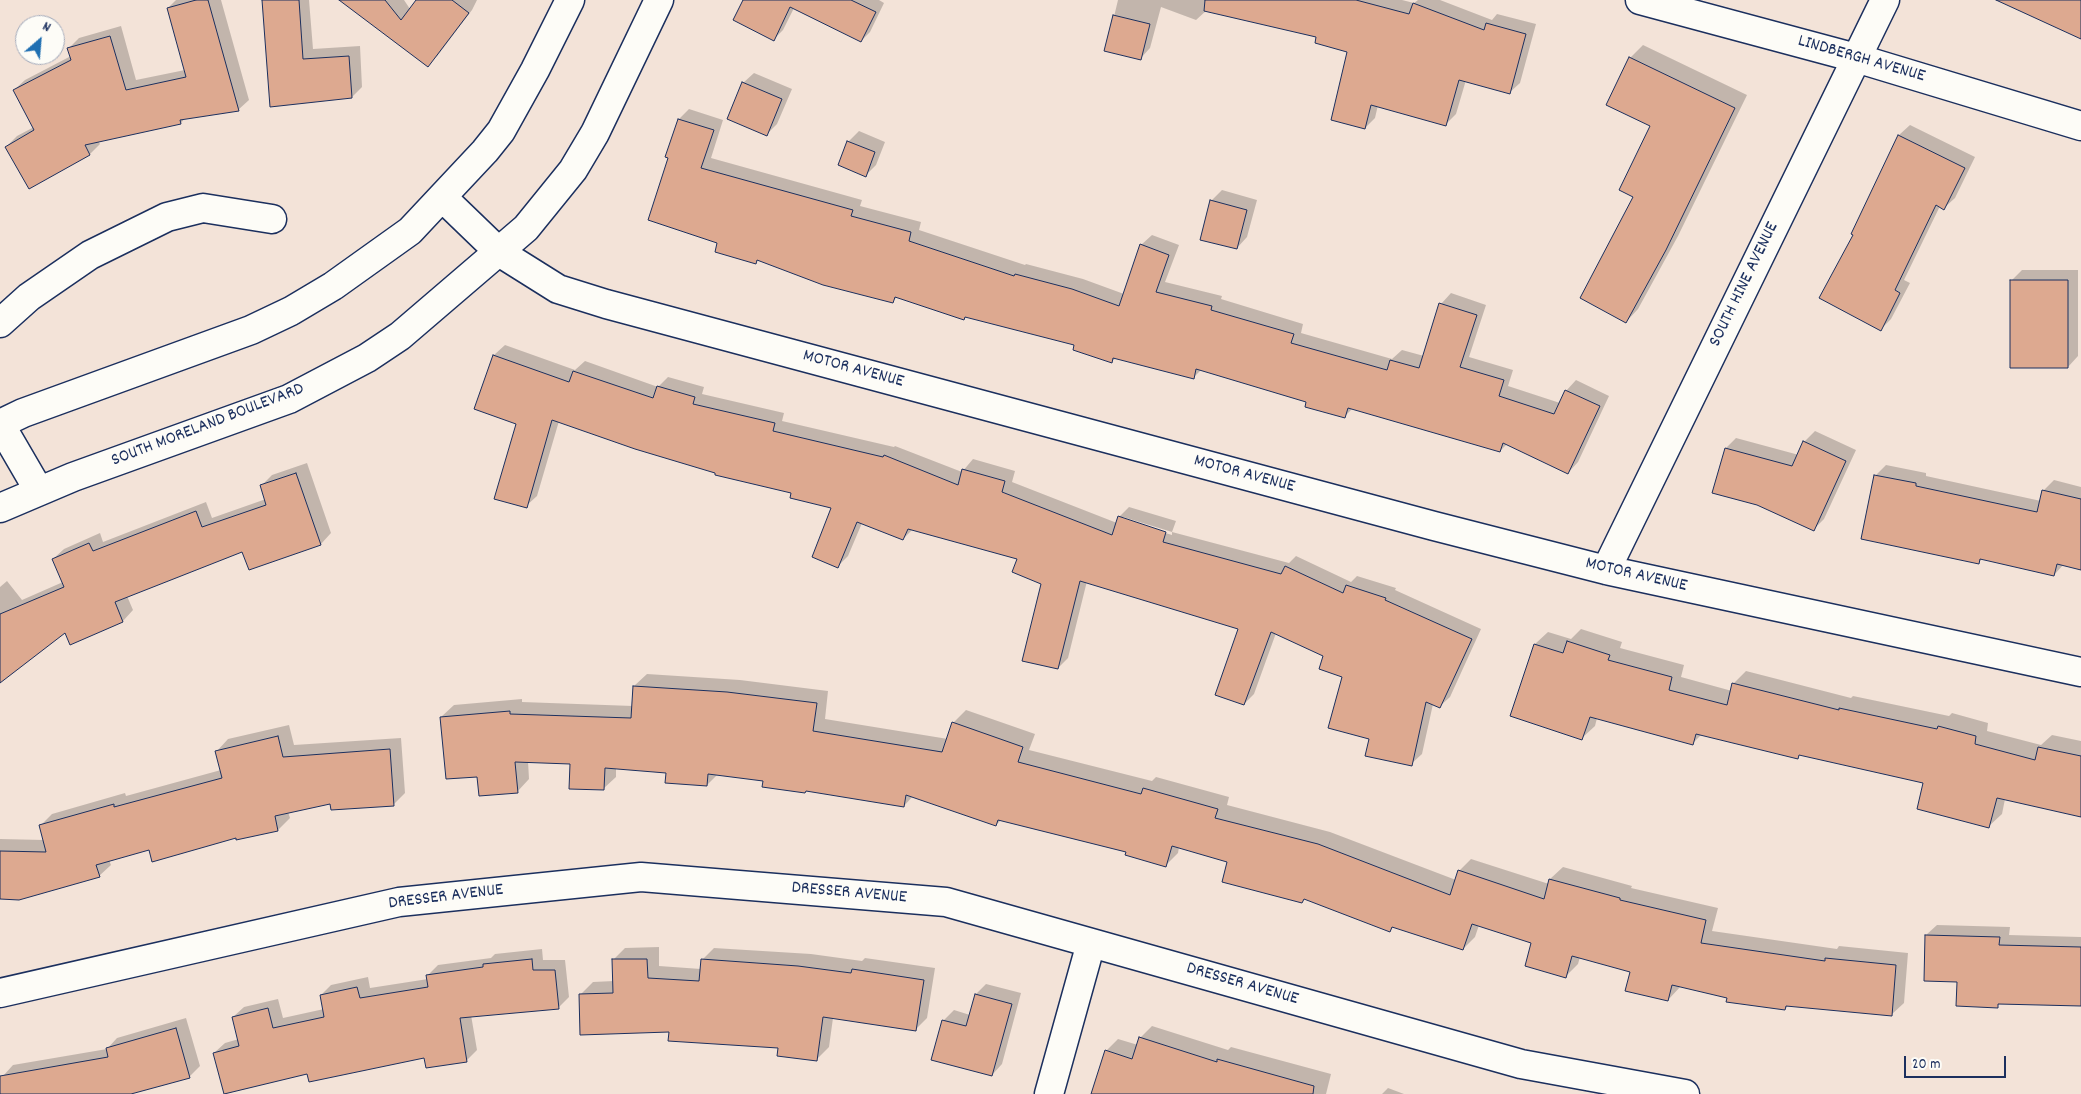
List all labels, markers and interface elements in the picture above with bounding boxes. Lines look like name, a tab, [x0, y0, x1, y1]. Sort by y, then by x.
north arrow	[15, 15, 65, 65]
text: N	[39, 17, 54, 38]
street label: LINDBERGH AVENUE	[1795, 32, 1927, 88]
street label: SOUTH HINE AVENUE	[1706, 219, 1784, 351]
street label: MOTOR AVENUE	[800, 346, 906, 394]
street label: SOUTH MORELAND BOULEVARD	[109, 379, 307, 473]
street label: MOTOR AVENUE	[1191, 451, 1297, 499]
street label: MOTOR AVENUE	[1583, 554, 1689, 598]
street label: DRESSER AVENUE	[790, 878, 908, 910]
street label: DRESSER AVENUE	[387, 880, 505, 916]
street label: DRESSER AVENUE	[1183, 959, 1301, 1011]
scale bar	[1906, 1046, 2008, 1078]
text: 20 m	[1912, 1054, 1940, 1076]

